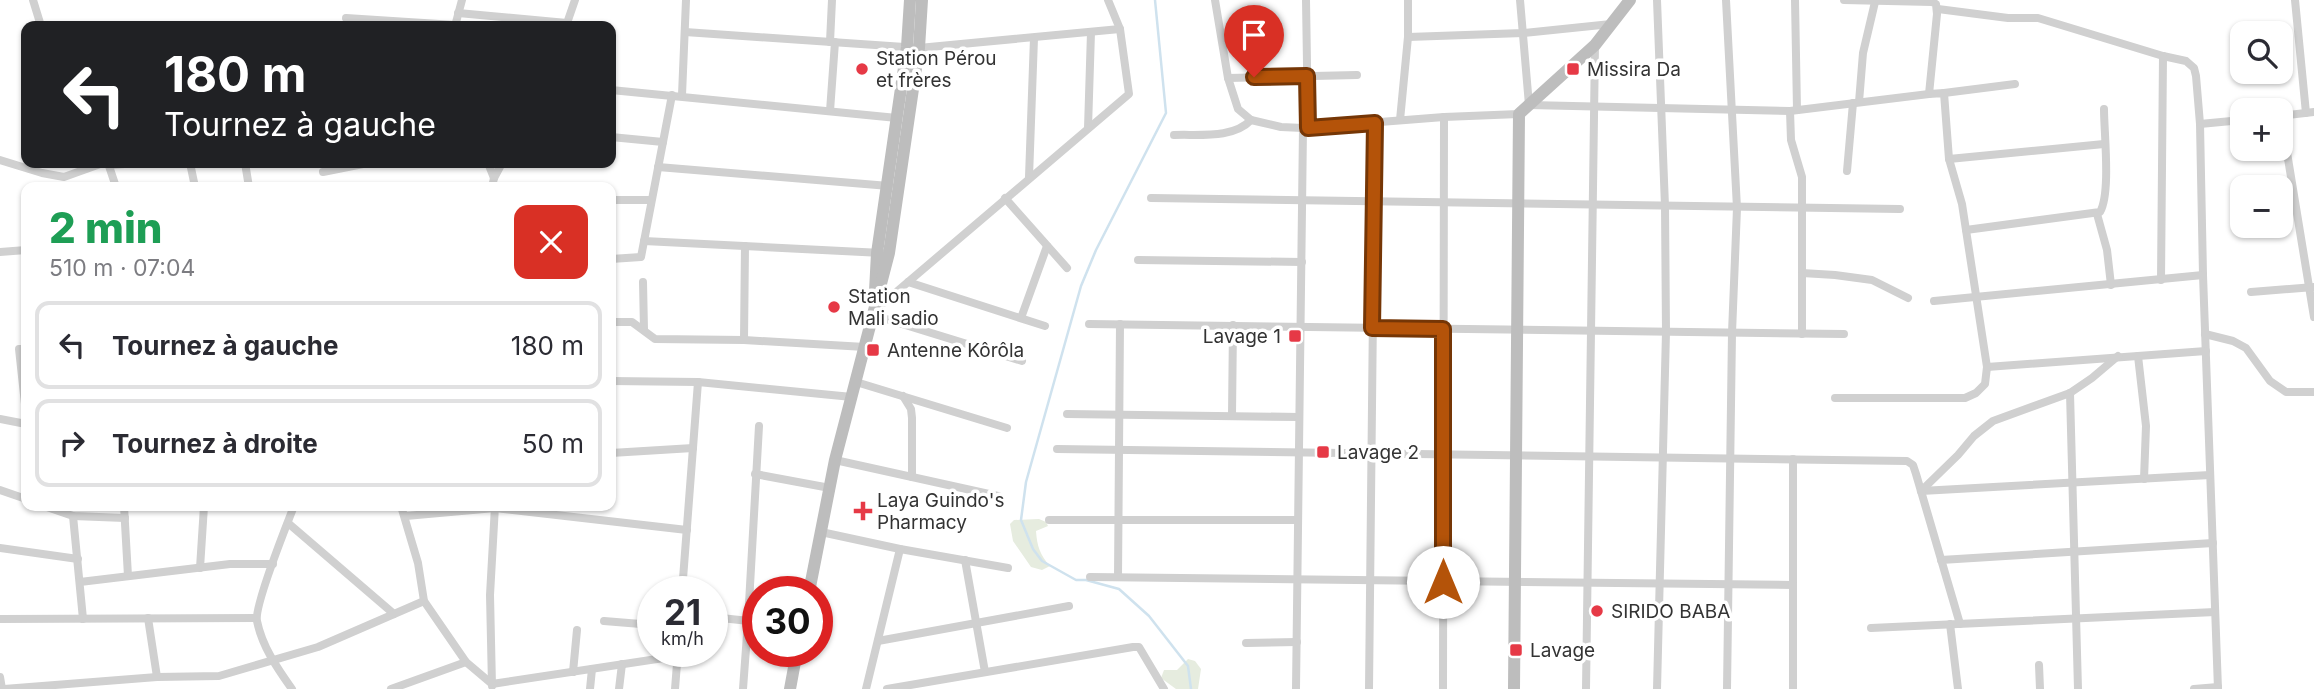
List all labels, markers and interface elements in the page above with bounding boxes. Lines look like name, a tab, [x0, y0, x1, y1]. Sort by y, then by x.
pin	[1224, 5, 1284, 77]
icon: arrive	[1235, 16, 1273, 54]
map controls	[2230, 21, 2293, 238]
button: search	[2230, 21, 2293, 84]
text: 180 m	[164, 45, 306, 104]
place label: Station Pérou et frères	[876, 47, 997, 92]
icon: left	[49, 49, 140, 140]
place label: Missira Da	[1587, 58, 1681, 81]
marker: Station Pérou et frères	[854, 61, 870, 77]
marker: Missira Da	[1565, 61, 1581, 77]
button: +	[2230, 98, 2293, 161]
text: Tournez à gauche	[164, 105, 436, 144]
button: −	[2230, 175, 2293, 238]
text: 2 min	[49, 202, 163, 253]
button: close	[514, 205, 588, 279]
text: 510 m · 07:04	[49, 254, 195, 282]
place label: Station Mali sadio	[848, 285, 939, 330]
marker: Station Mali sadio	[826, 299, 842, 315]
place label: Lavage 1	[1203, 325, 1281, 348]
icon: left	[53, 326, 91, 364]
marker: Lavage 1	[1287, 328, 1303, 344]
text: Tournez à gauche	[112, 330, 338, 361]
text: 180 m	[511, 330, 584, 361]
place label: Antenne Kôrôla	[887, 339, 1024, 362]
marker: Antenne Kôrôla	[865, 342, 881, 358]
icon: right	[53, 424, 91, 462]
text: Tournez à droite	[112, 428, 318, 459]
text: 50 m	[522, 428, 584, 459]
place label: Lavage 2	[1337, 441, 1419, 464]
marker: Lavage 2	[1315, 444, 1331, 460]
place label: Laya Guindo's Pharmacy	[877, 489, 1004, 534]
marker: Laya Guindo's Pharmacy	[855, 503, 871, 519]
position arrow	[1406, 545, 1480, 619]
speed limit sign: 30	[742, 576, 833, 667]
text: 21	[664, 591, 701, 633]
place label: SIRIDO BABA	[1611, 600, 1730, 623]
marker: SIRIDO BABA	[1589, 603, 1605, 619]
text: km/h	[661, 628, 704, 649]
place label: Lavage	[1530, 639, 1595, 662]
marker: Lavage	[1508, 642, 1524, 658]

